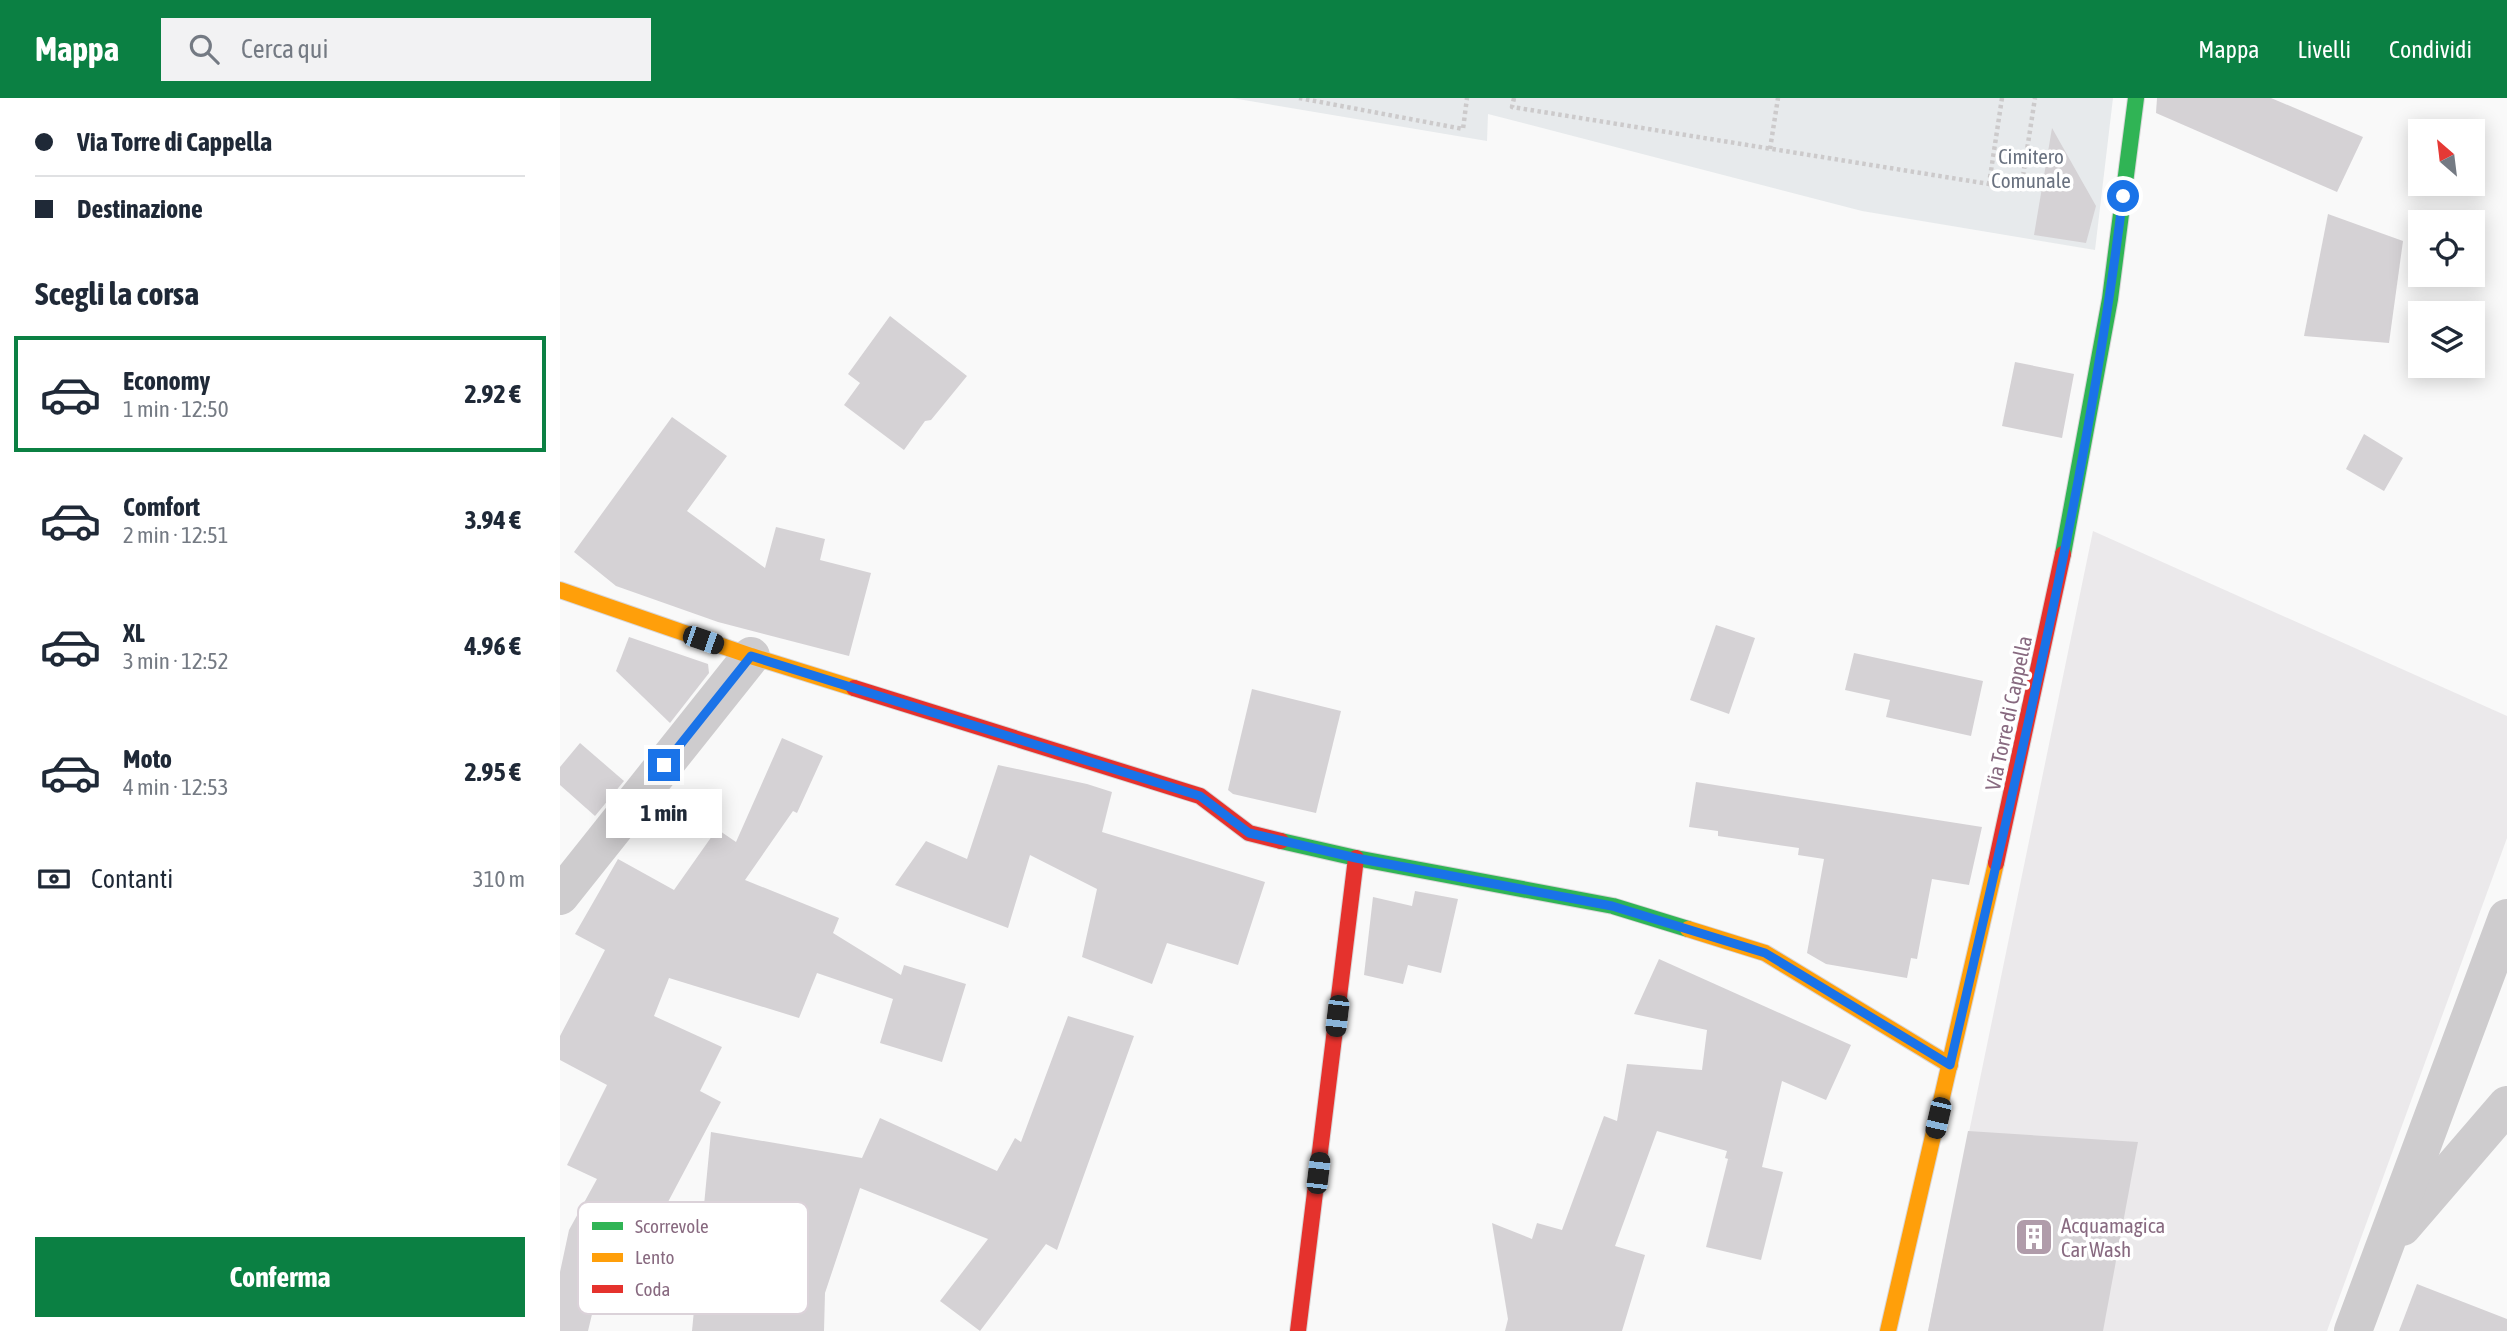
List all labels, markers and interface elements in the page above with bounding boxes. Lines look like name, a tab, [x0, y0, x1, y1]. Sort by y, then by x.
search box	[161, 18, 651, 81]
text: Mappa	[35, 30, 119, 68]
icon: search	[185, 30, 223, 68]
text: Cerca qui	[241, 34, 328, 64]
text: Mappa	[2198, 36, 2259, 63]
text: Livelli	[2297, 36, 2351, 63]
text: Condividi	[2389, 36, 2472, 63]
north arrow	[2408, 119, 2485, 196]
map controls	[2408, 119, 2485, 378]
text: Via Torre di Cappella	[77, 127, 272, 157]
park label: Cimitero Comunale	[1991, 144, 2071, 192]
route start	[2107, 180, 2139, 212]
text: Destinazione	[77, 194, 203, 224]
button: locate	[2408, 210, 2485, 287]
text: Scegli la corsa	[35, 275, 199, 312]
button: layers	[2408, 301, 2485, 378]
icon: car	[39, 363, 102, 426]
text: Economy	[123, 366, 210, 396]
text: 2.92 €	[464, 379, 521, 409]
text: 1 min · 12:50	[123, 396, 229, 422]
icon: car	[39, 489, 102, 552]
text: Comfort	[123, 492, 200, 522]
text: 3.94 €	[464, 505, 521, 535]
text: 2 min · 12:51	[123, 522, 229, 548]
icon: car	[39, 615, 102, 678]
text: XL	[123, 618, 145, 648]
car	[680, 623, 727, 657]
text: 4.96 €	[464, 631, 521, 661]
street label: Via Torre di Cappella	[1980, 633, 2036, 793]
text: 3 min · 12:52	[123, 648, 229, 674]
icon: car	[39, 741, 102, 804]
text: Moto	[123, 744, 172, 774]
route end	[648, 749, 680, 781]
text: 2.95 €	[464, 757, 521, 787]
text: 4 min · 12:53	[123, 774, 229, 800]
callout: 1 min	[606, 790, 722, 838]
text: 1 min	[641, 800, 687, 826]
icon: cash	[35, 860, 73, 898]
text: Contanti	[91, 864, 173, 894]
text: 310 m	[473, 866, 525, 892]
car	[1325, 994, 1350, 1038]
car	[1924, 1095, 1953, 1141]
car	[1306, 1151, 1331, 1195]
legend	[578, 1202, 808, 1314]
place label: Acquamagica Car Wash	[2061, 1213, 2165, 1261]
text: Scorrevole	[635, 1215, 709, 1237]
building icon: Acquamagica Car Wash	[2013, 1216, 2055, 1258]
button: Conferma	[35, 1237, 525, 1317]
text: Lento	[635, 1246, 674, 1268]
text: Coda	[635, 1278, 670, 1300]

